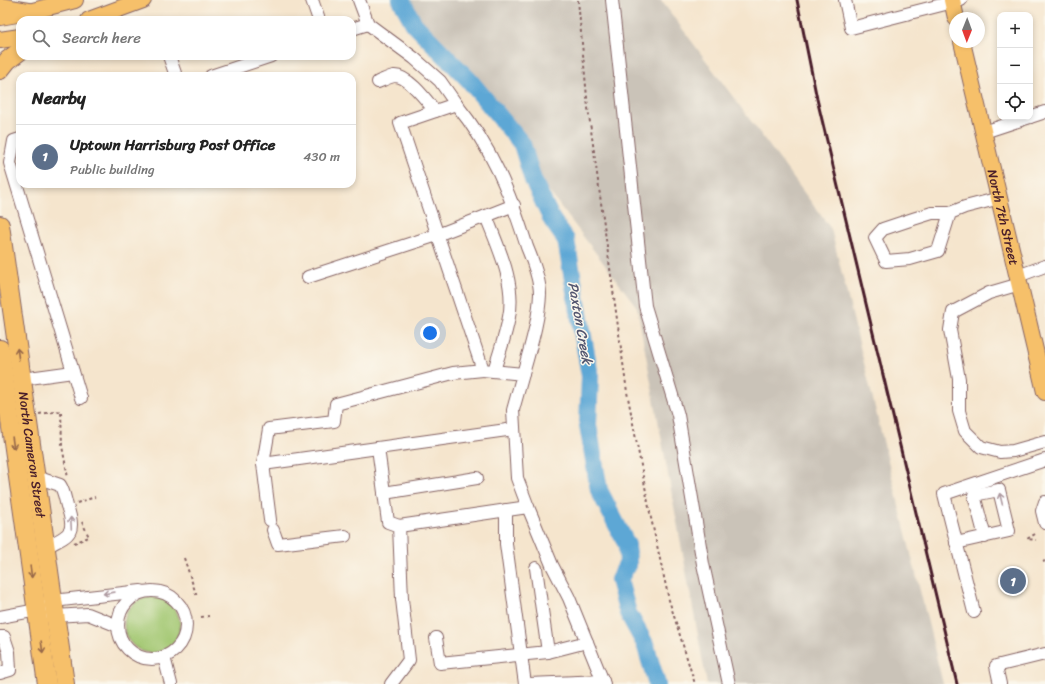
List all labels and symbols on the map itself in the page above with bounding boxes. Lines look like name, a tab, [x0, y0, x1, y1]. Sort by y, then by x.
north arrow	[949, 12, 985, 48]
street label: North 7th Street	[981, 167, 1026, 268]
water label: Paxton Creek	[560, 280, 600, 368]
your location	[420, 323, 440, 343]
one-way arrow	[14, 348, 22, 361]
street label: North Cameron Street	[12, 390, 53, 520]
one-way arrow	[9, 436, 17, 449]
one-way arrow	[997, 492, 1004, 505]
one-way arrow	[67, 517, 75, 530]
one-way arrow	[27, 565, 35, 578]
pin: 1	[1000, 566, 1026, 596]
one-way arrow	[103, 589, 116, 597]
one-way arrow	[38, 640, 46, 653]

